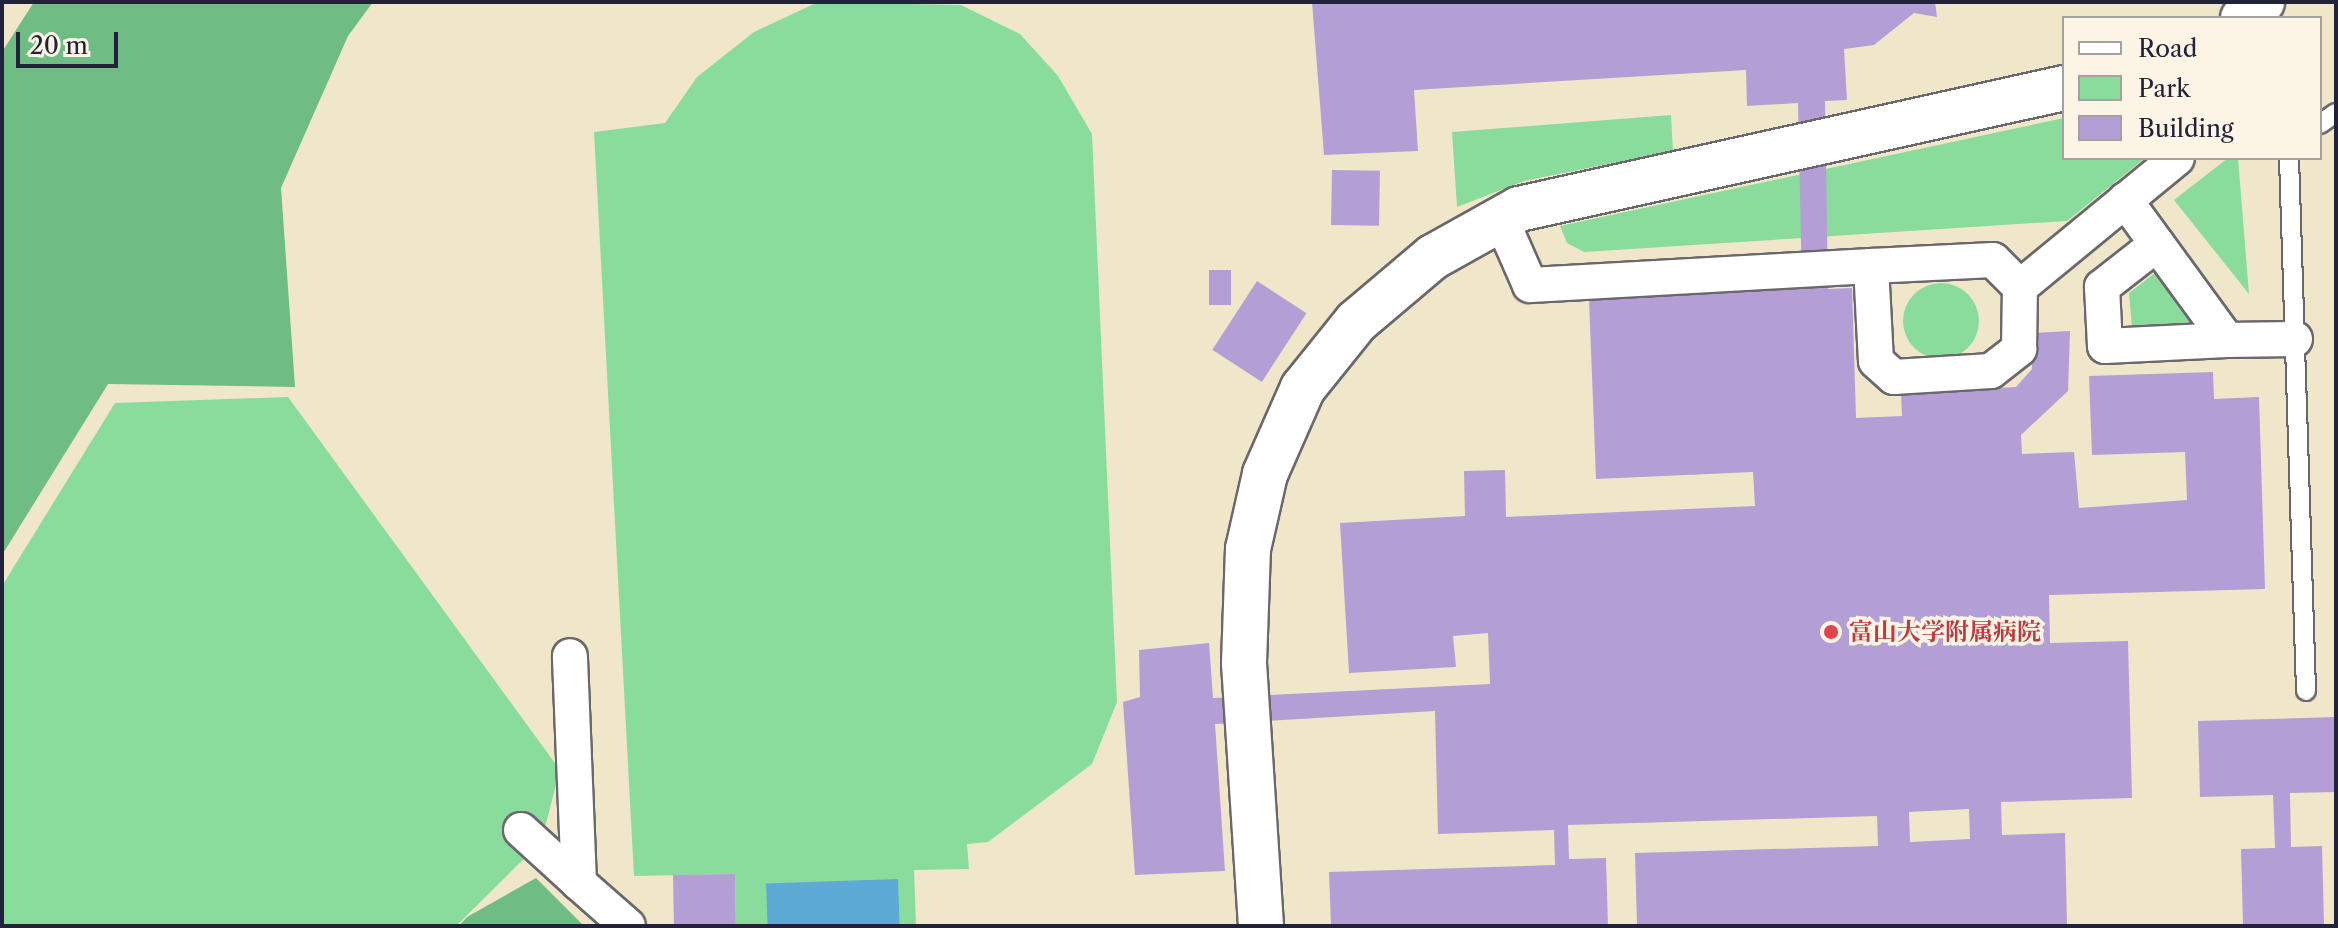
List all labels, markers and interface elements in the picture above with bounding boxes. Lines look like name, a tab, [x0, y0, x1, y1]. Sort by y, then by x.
scale bar	[20, 16, 122, 66]
legend	[2062, 16, 2322, 160]
text: 20 m	[30, 31, 88, 60]
text: Road	[2138, 34, 2197, 63]
text: Park	[2138, 74, 2190, 103]
text: Building	[2138, 114, 2234, 143]
place label: 富山大学附属病院	[1849, 618, 2041, 646]
marker: 富山大学附属病院	[1820, 621, 1842, 643]

